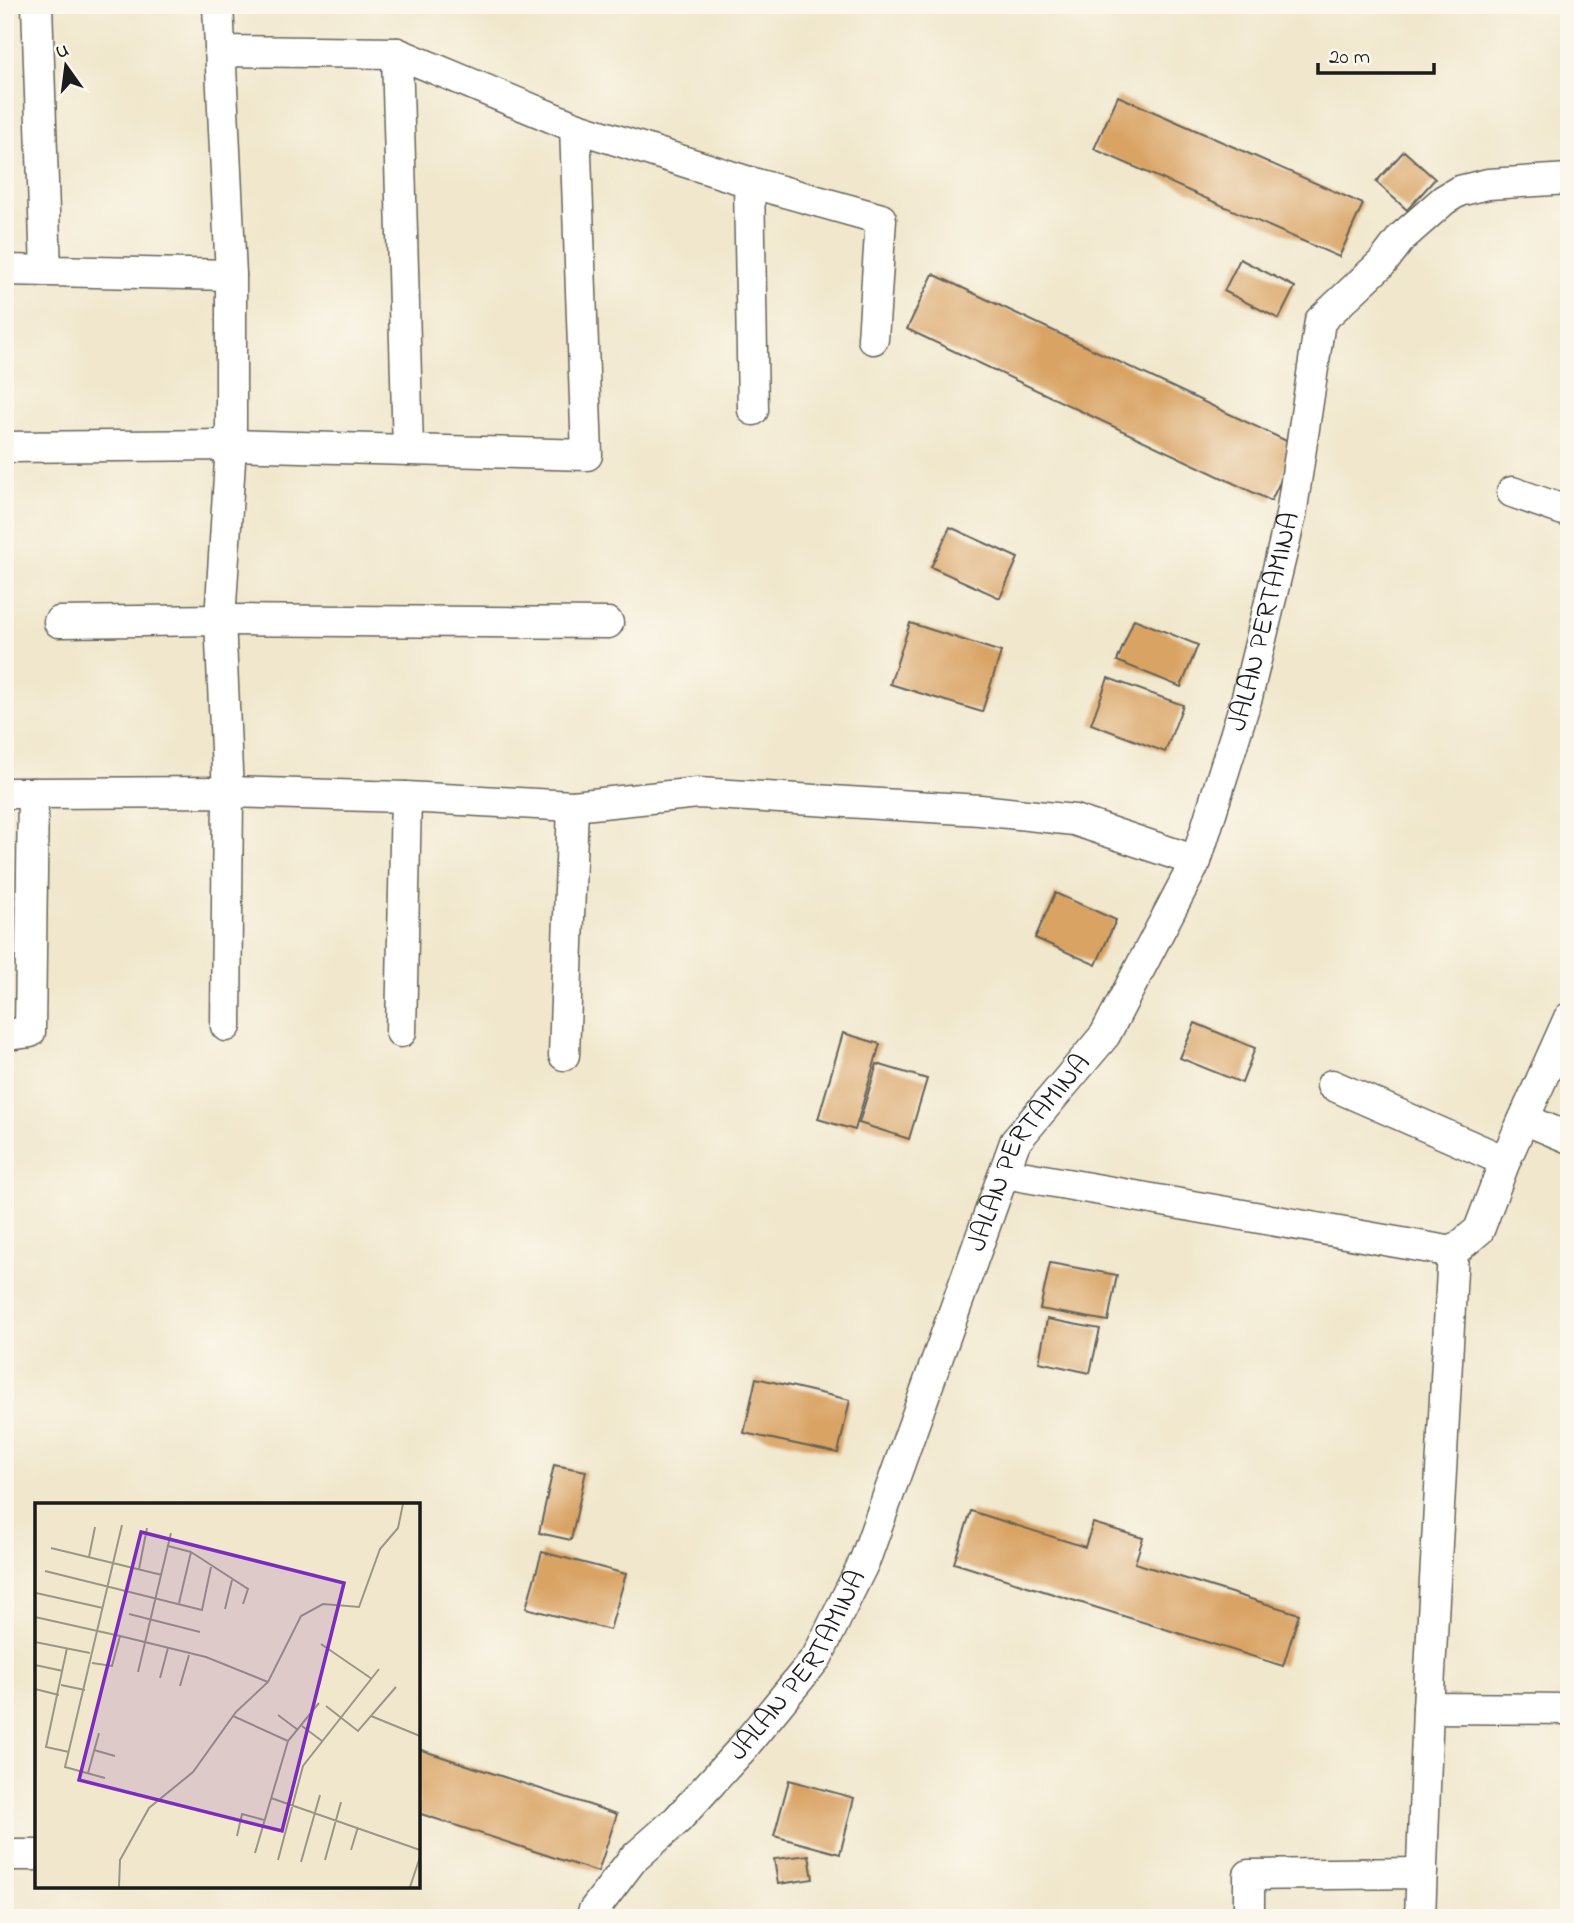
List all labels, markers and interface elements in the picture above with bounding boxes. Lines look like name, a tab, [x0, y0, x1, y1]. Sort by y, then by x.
north arrow	[32, 32, 102, 102]
scale bar	[1318, 32, 1434, 76]
text: U	[53, 37, 72, 66]
text: 20 m	[1329, 43, 1370, 73]
street label: JALAN PERTAMINA	[1217, 508, 1311, 737]
street label: JALAN PERTAMINA	[957, 1045, 1101, 1257]
inset map	[35, 1503, 420, 1888]
street label: JALAN PERTAMINA	[719, 1563, 877, 1771]

